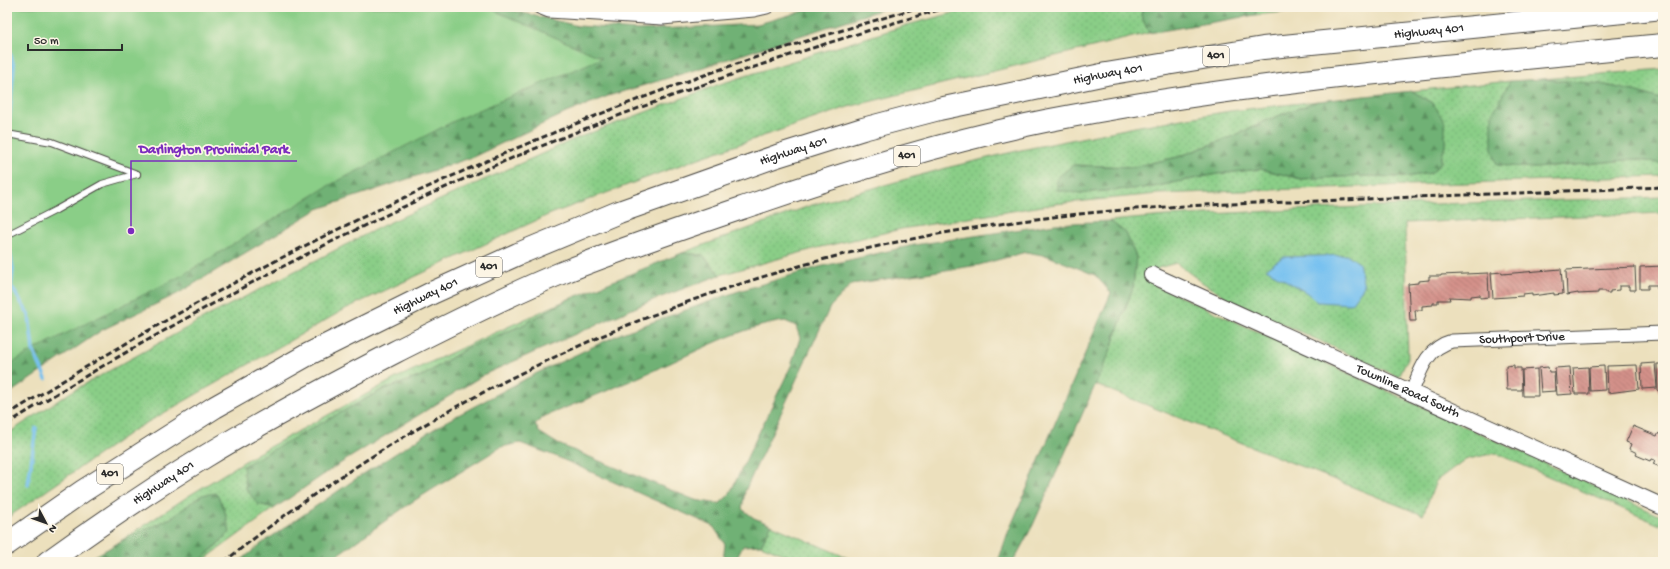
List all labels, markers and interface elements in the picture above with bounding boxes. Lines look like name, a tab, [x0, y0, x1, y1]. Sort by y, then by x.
street label: Highway 401	[1393, 20, 1465, 42]
scale bar	[28, 26, 122, 52]
text: 50 m	[34, 35, 59, 49]
road number: 401	[1203, 46, 1229, 66]
street label: Highway 401	[1072, 61, 1144, 88]
street label: Highway 401	[758, 133, 829, 169]
callout: Darlington Provincial Park	[131, 135, 297, 161]
text: Darlington Provincial Park	[137, 142, 291, 159]
road number: 401	[894, 146, 920, 166]
road number: 401	[476, 257, 502, 277]
street label: Highway 401	[391, 275, 460, 319]
street label: Southport Drive	[1479, 329, 1565, 347]
street label: Townline Road South	[1353, 361, 1462, 421]
street label: Highway 401	[130, 458, 197, 508]
road number: 401	[97, 464, 123, 484]
north arrow	[26, 503, 66, 543]
text: N	[45, 522, 59, 535]

